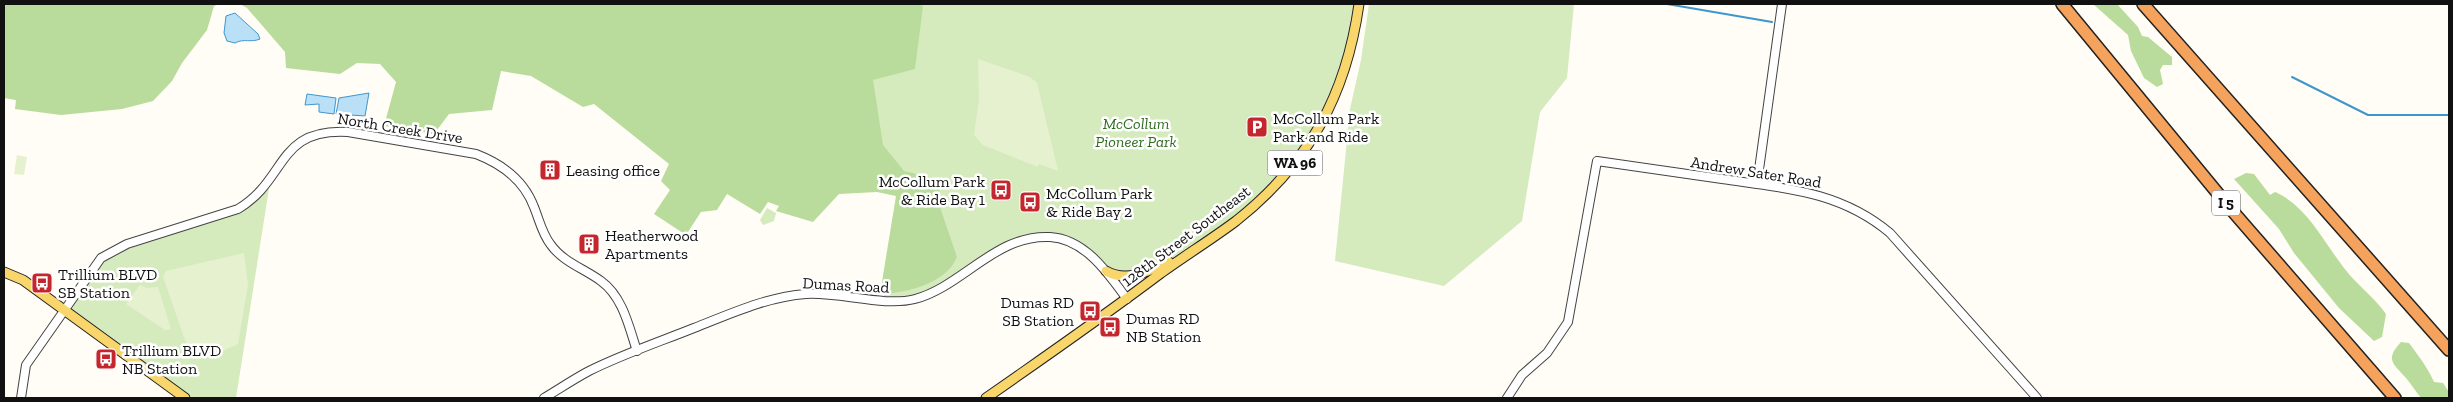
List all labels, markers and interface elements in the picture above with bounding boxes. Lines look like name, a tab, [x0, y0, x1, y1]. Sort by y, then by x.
street label: North Creek Drive	[336, 109, 464, 147]
place label: McCollum Park Park and Ride	[1273, 109, 1380, 146]
park label: McCollum Pioneer Park	[1095, 114, 1177, 151]
parking icon: McCollum Park Park and Ride	[1245, 115, 1269, 139]
road number: WA 96	[1268, 150, 1322, 176]
street label: Andrew Sater Road	[1689, 152, 1823, 192]
building icon: Leasing office	[538, 158, 562, 182]
place label: Leasing office	[566, 161, 660, 180]
place label: McCollum Park & Ride Bay 1	[879, 172, 986, 209]
bus stop icon: McCollum Park & Ride Bay 1	[989, 178, 1013, 202]
street label: 128th Street Southeast	[1118, 181, 1254, 291]
place label: McCollum Park & Ride Bay 2	[1046, 184, 1153, 221]
bus stop icon: McCollum Park & Ride Bay 2	[1018, 190, 1042, 214]
road number: I 5	[2212, 190, 2240, 216]
place label: Heatherwood Apartments	[605, 226, 699, 263]
building icon: Heatherwood Apartments	[577, 232, 601, 256]
place label: Trillium BLVD SB Station	[58, 265, 157, 302]
bus stop icon: Trillium BLVD SB Station	[30, 271, 54, 295]
street label: Dumas Road	[802, 273, 890, 297]
place label: Dumas RD SB Station	[1000, 293, 1075, 330]
bus stop icon: Dumas RD SB Station	[1078, 299, 1102, 323]
place label: Dumas RD NB Station	[1126, 309, 1202, 346]
bus stop icon: Dumas RD NB Station	[1098, 315, 1122, 339]
place label: Trillium BLVD NB Station	[122, 341, 221, 378]
bus stop icon: Trillium BLVD NB Station	[94, 347, 118, 371]

